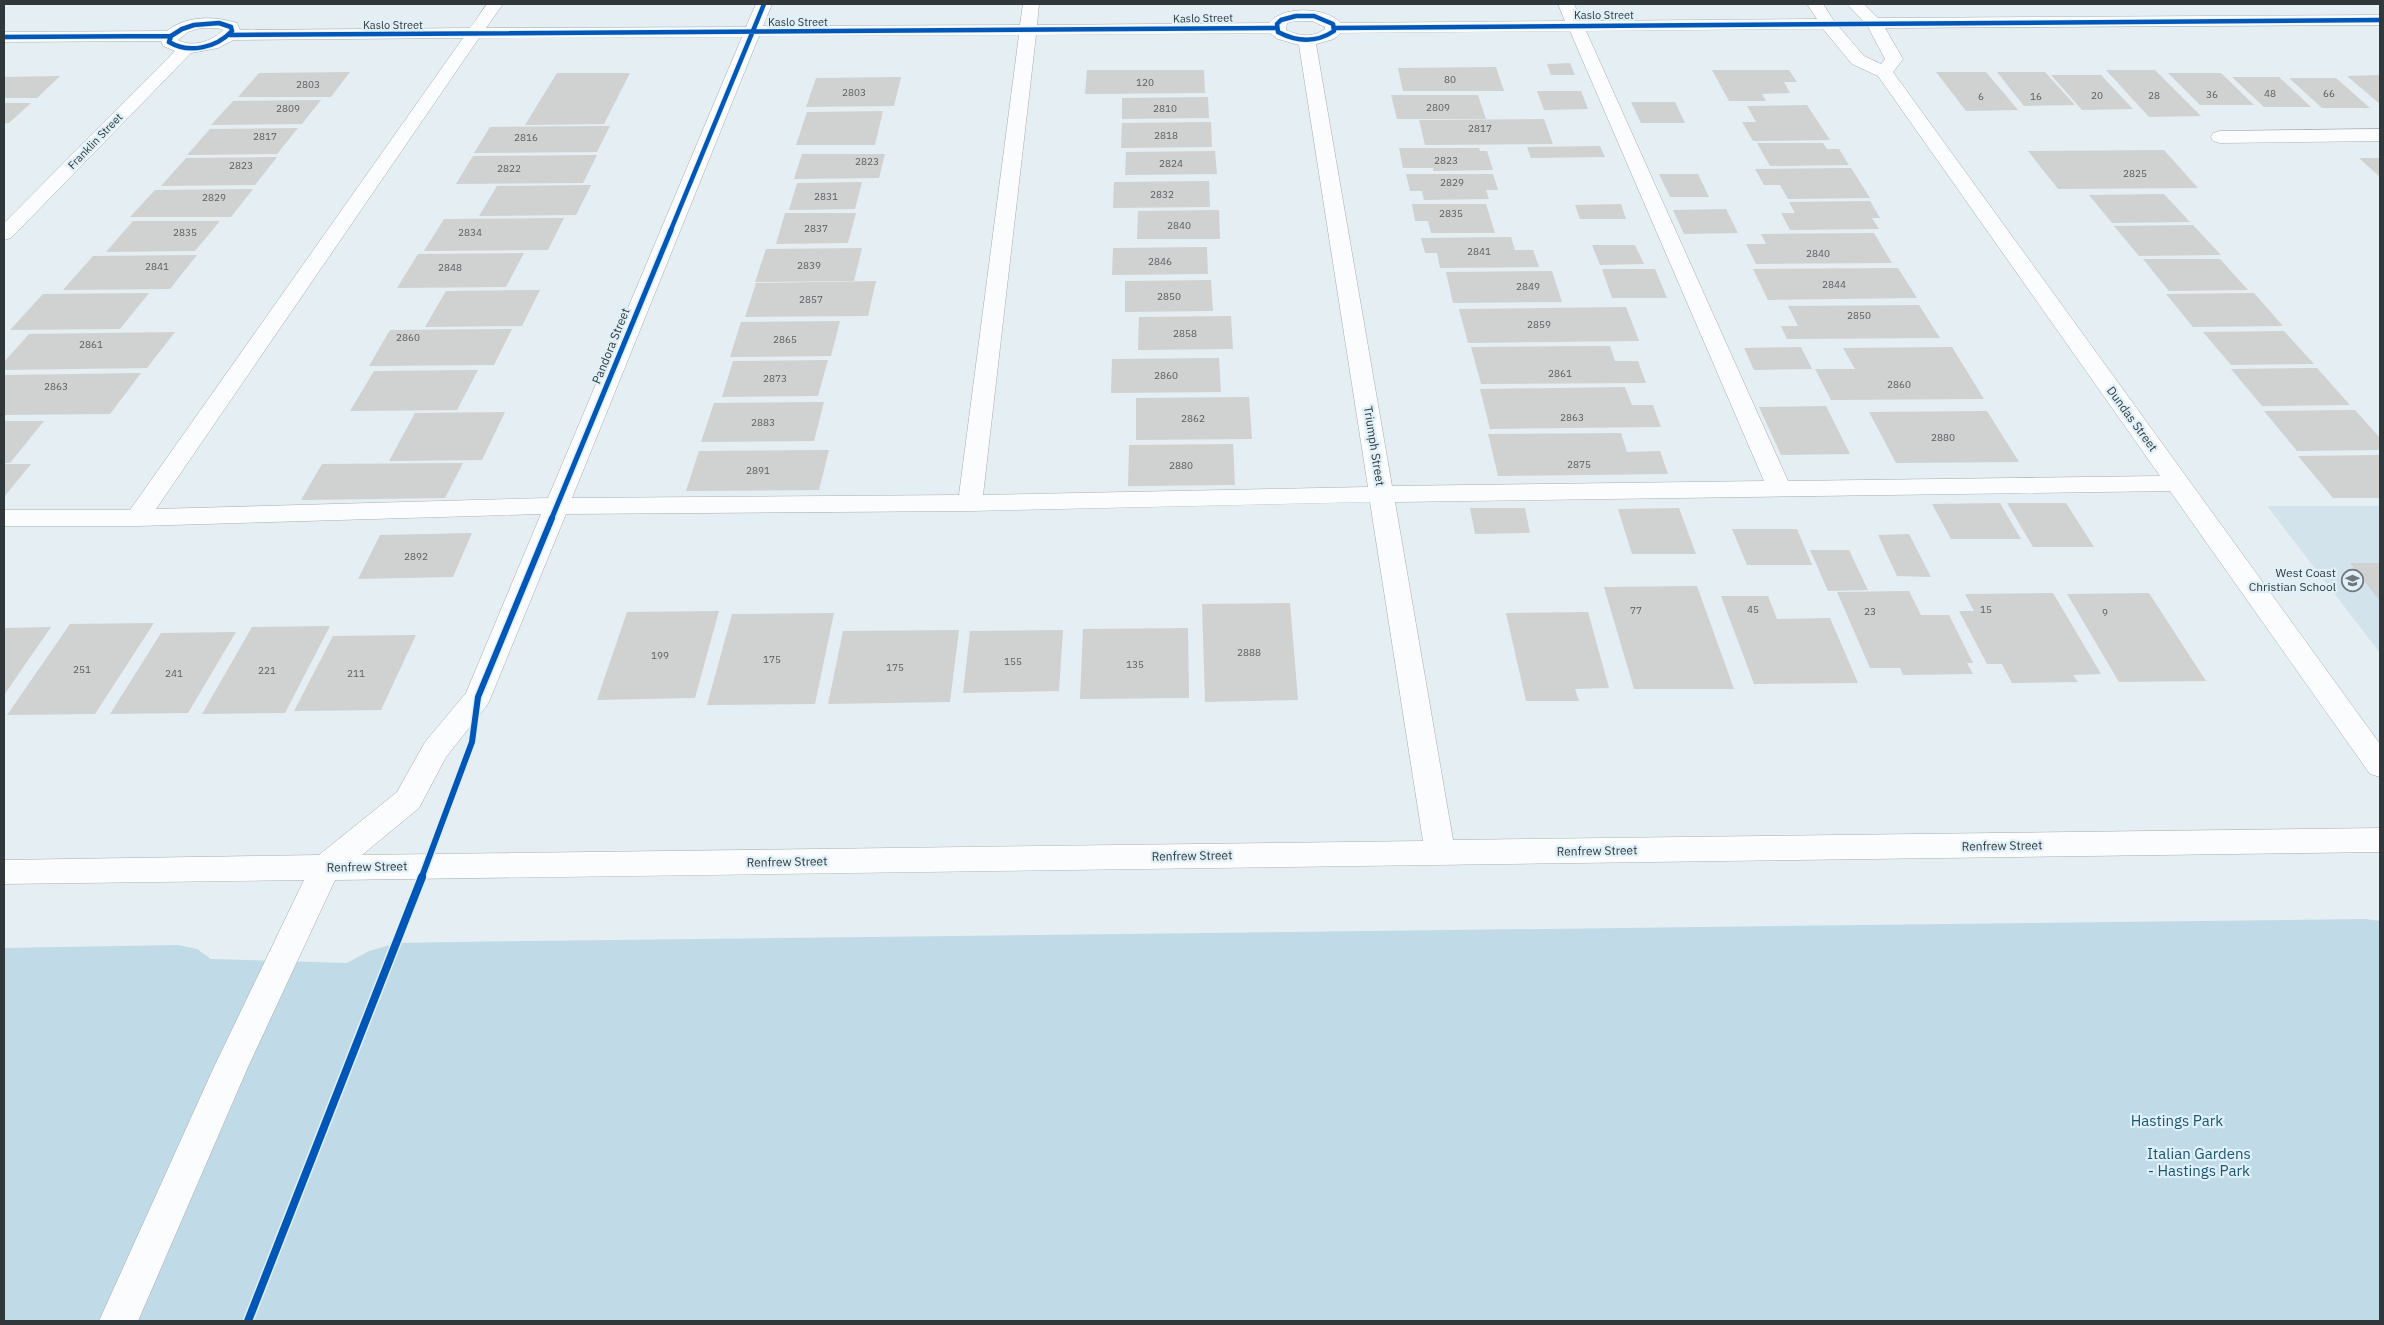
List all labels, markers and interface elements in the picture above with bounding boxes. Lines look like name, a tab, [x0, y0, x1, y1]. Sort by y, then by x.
street label: Kaslo Street	[1574, 8, 1634, 22]
street label: Kaslo Street	[1173, 10, 1233, 26]
street label: Kaslo Street	[768, 15, 828, 29]
street label: Kaslo Street	[363, 18, 423, 32]
house number: 80	[1444, 73, 1456, 86]
house number: 120	[1136, 76, 1154, 89]
house number: 2803	[296, 78, 320, 91]
house number: 2803	[842, 86, 866, 99]
house number: 48	[2264, 87, 2276, 100]
house number: 66	[2323, 87, 2335, 100]
house number: 36	[2206, 88, 2218, 101]
house number: 20	[2091, 89, 2103, 102]
house number: 28	[2148, 89, 2160, 102]
house number: 6	[1978, 90, 1984, 103]
house number: 16	[2030, 90, 2042, 103]
house number: 2809	[1426, 101, 1450, 114]
house number: 2809	[276, 102, 300, 115]
house number: 2810	[1153, 102, 1177, 115]
street label: Franklin Street	[65, 110, 125, 172]
house number: 2817	[1468, 122, 1492, 135]
house number: 2818	[1154, 129, 1178, 142]
house number: 2817	[253, 130, 277, 143]
house number: 2816	[514, 131, 538, 144]
house number: 2823	[1434, 154, 1458, 167]
house number: 2823	[855, 155, 879, 168]
house number: 2824	[1159, 157, 1183, 170]
house number: 2823	[229, 159, 253, 172]
house number: 2822	[497, 162, 521, 175]
house number: 2825	[2123, 167, 2147, 180]
house number: 2829	[1440, 176, 1464, 189]
house number: 2832	[1150, 188, 1174, 201]
house number: 2831	[814, 190, 838, 203]
house number: 2829	[202, 191, 226, 204]
house number: 2835	[1439, 207, 1463, 220]
house number: 2840	[1167, 219, 1191, 232]
house number: 2837	[804, 222, 828, 235]
house number: 2835	[173, 226, 197, 239]
house number: 2834	[458, 226, 482, 239]
house number: 2841	[1467, 245, 1491, 258]
house number: 2840	[1806, 247, 1830, 260]
house number: 2846	[1148, 255, 1172, 268]
house number: 2839	[797, 259, 821, 272]
house number: 2841	[145, 260, 169, 273]
house number: 2848	[438, 261, 462, 274]
house number: 2844	[1822, 278, 1846, 291]
house number: 2849	[1516, 280, 1540, 293]
house number: 2850	[1157, 290, 1181, 303]
house number: 2857	[799, 293, 823, 306]
street label: Pandora Street	[588, 306, 633, 386]
house number: 2850	[1847, 309, 1871, 322]
house number: 2859	[1527, 318, 1551, 331]
house number: 2858	[1173, 327, 1197, 340]
house number: 2860	[396, 331, 420, 344]
house number: 2865	[773, 333, 797, 346]
house number: 2861	[79, 338, 103, 351]
house number: 2861	[1548, 367, 1572, 380]
house number: 2860	[1154, 369, 1178, 382]
house number: 2873	[763, 372, 787, 385]
house number: 2860	[1887, 378, 1911, 391]
house number: 2863	[44, 380, 68, 393]
street label: Dundas Street	[2104, 383, 2161, 454]
street label: Triumph Street	[1361, 405, 1388, 487]
house number: 2863	[1560, 411, 1584, 424]
house number: 2862	[1181, 412, 1205, 425]
house number: 2883	[751, 416, 775, 429]
house number: 2880	[1931, 431, 1955, 444]
house number: 2875	[1567, 458, 1591, 471]
house number: 2880	[1169, 459, 1193, 472]
house number: 2891	[746, 464, 770, 477]
house number: 2892	[404, 550, 428, 563]
place label: West Coast Christian School	[2249, 565, 2336, 594]
school or university icon: West Coast Christian School	[2340, 568, 2364, 592]
house number: 45	[1747, 603, 1759, 616]
house number: 15	[1980, 603, 1992, 616]
house number: 77	[1630, 604, 1642, 617]
house number: 23	[1864, 605, 1876, 618]
house number: 9	[2102, 606, 2108, 619]
house number: 2888	[1237, 646, 1261, 659]
house number: 199	[651, 649, 669, 662]
house number: 175	[763, 653, 781, 666]
house number: 155	[1004, 655, 1022, 668]
house number: 135	[1126, 658, 1144, 671]
house number: 175	[886, 661, 904, 674]
house number: 251	[73, 663, 91, 676]
house number: 221	[258, 664, 276, 677]
house number: 241	[165, 667, 183, 680]
house number: 211	[347, 667, 365, 680]
street label: Renfrew Street	[1962, 837, 2042, 854]
street label: Renfrew Street	[1557, 842, 1637, 859]
street label: Renfrew Street	[1152, 847, 1232, 864]
street label: Renfrew Street	[747, 853, 827, 870]
street label: Renfrew Street	[327, 858, 407, 875]
park label: Hastings Park	[2131, 1111, 2223, 1130]
park label: Italian Gardens - Hastings Park	[2147, 1144, 2251, 1180]

